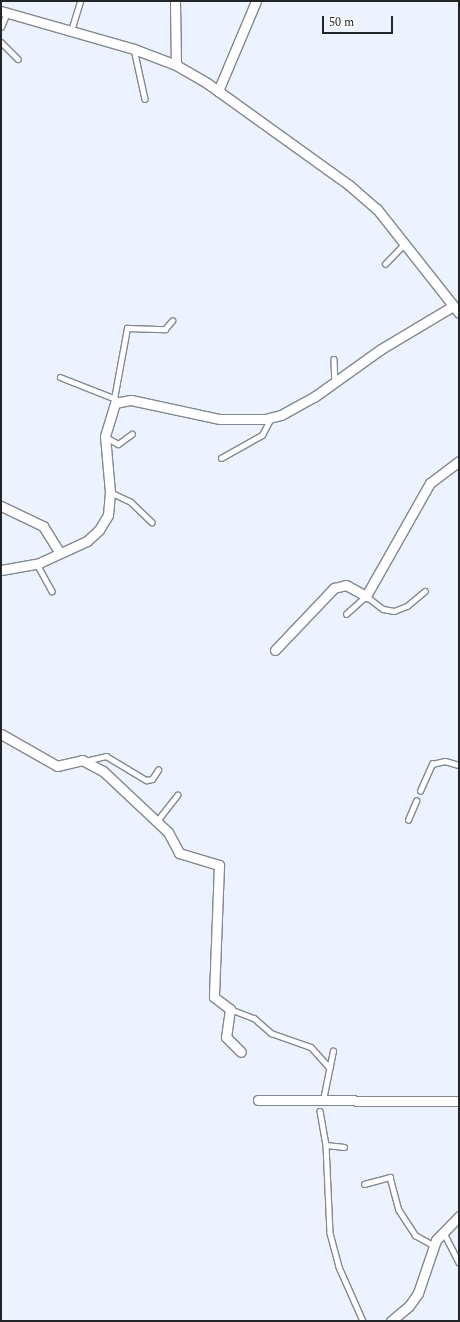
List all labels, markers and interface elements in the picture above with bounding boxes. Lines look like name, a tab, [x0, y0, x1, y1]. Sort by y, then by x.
scale bar	[324, 8, 395, 34]
text: 50 m	[329, 13, 354, 32]

